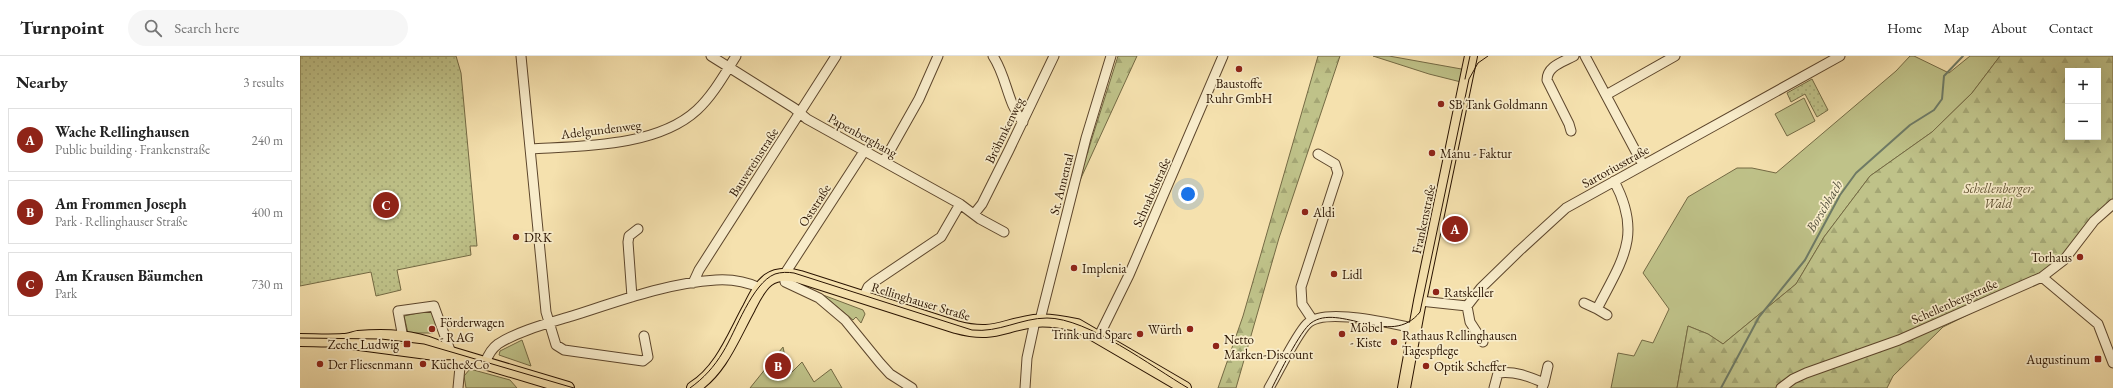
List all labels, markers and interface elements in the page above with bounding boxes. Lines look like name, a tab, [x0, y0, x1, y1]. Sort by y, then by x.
search box	[128, 10, 408, 46]
text: Turnpoint	[20, 15, 104, 40]
icon: search	[142, 17, 164, 39]
text: Search here	[174, 18, 239, 37]
text: Home	[1887, 19, 1922, 37]
text: Map	[1944, 19, 1969, 37]
text: About	[1991, 19, 2027, 37]
text: Contact	[2049, 19, 2093, 37]
marker: Baustoffe Ruhr GmbH	[1234, 64, 1244, 74]
map controls	[2065, 68, 2101, 140]
button: +	[2065, 68, 2101, 104]
text: Nearby	[16, 71, 68, 93]
text: 3 results	[243, 74, 284, 91]
place label: Baustoffe Ruhr GmbH	[1206, 75, 1273, 107]
street label: Bröhmkenweg	[981, 94, 1028, 166]
place label: SB Tank Goldmann	[1449, 96, 1548, 113]
marker: SB Tank Goldmann	[1436, 99, 1446, 109]
button: −	[2065, 104, 2101, 140]
street label: Papenberghang	[825, 109, 901, 162]
street label: Adelgundenweg	[559, 116, 642, 143]
text: Wache Rellinghausen	[55, 122, 189, 141]
street label: Bauvereinstraße	[725, 125, 782, 200]
text: A	[25, 132, 35, 149]
text: 240 m	[252, 132, 283, 149]
text: Public building · Frankenstraße	[55, 141, 210, 158]
street label: Sartoriusstraße	[1579, 141, 1652, 192]
place label: Manu - Faktur	[1440, 145, 1513, 162]
marker: Manu - Faktur	[1427, 148, 1437, 158]
street label: St. Annental	[1046, 152, 1077, 217]
street label: Schnabelstraße	[1129, 155, 1174, 230]
water label: Borschbach	[1801, 177, 1847, 236]
park label: Schellenberger Wald	[1963, 180, 2033, 212]
street label: Oststraße	[794, 181, 835, 230]
street label: Frankenstraße	[1408, 183, 1439, 255]
your location	[1178, 184, 1198, 204]
pin: C	[373, 190, 399, 220]
text: Am Frommen Joseph	[55, 194, 187, 213]
text: B	[26, 204, 34, 221]
text: 400 m	[252, 204, 283, 221]
place label: Aldi	[1312, 204, 1335, 221]
marker: Aldi	[1300, 207, 1310, 217]
text: Park · Rellinghauser Straße	[55, 213, 187, 230]
pin: A	[1442, 214, 1468, 244]
place label: DRK	[524, 229, 552, 246]
marker: DRK	[511, 232, 521, 242]
place label: Torhaus	[2031, 249, 2072, 266]
marker: Torhaus	[2075, 252, 2085, 262]
place label: Implenia	[1082, 260, 1127, 277]
marker: Implenia	[1069, 263, 1079, 273]
text: Am Krausen Bäumchen	[55, 266, 203, 285]
place label: Lidl	[1342, 266, 1362, 283]
marker: Lidl	[1329, 269, 1339, 279]
street label: Schellenbergstraße	[1909, 275, 2000, 328]
text: C	[25, 276, 35, 293]
text: 730 m	[252, 276, 283, 293]
street label: Rellinghauser Straße	[869, 278, 972, 325]
place label: Ratskeller	[1444, 284, 1494, 301]
text: Park	[55, 285, 77, 302]
marker: Ratskeller	[1431, 287, 1441, 297]
place label: Förderwagen - RAG	[440, 314, 505, 346]
place label: Möbel - Kiste	[1350, 319, 1383, 351]
place label: Würth	[1148, 321, 1182, 338]
marker: Förderwagen - RAG	[427, 324, 437, 334]
marker: Würth	[1185, 324, 1195, 334]
place label: Trink und Spare	[1051, 326, 1132, 343]
place label: Rathaus Rellinghausen Tagespflege	[1402, 327, 1517, 359]
marker: Trink und Spare	[1135, 329, 1145, 339]
marker: Möbel - Kiste	[1337, 329, 1347, 339]
place label: Netto Marken-Discount	[1224, 331, 1313, 363]
place label: Zeche Ludwig	[328, 336, 399, 353]
marker: Rathaus Rellinghausen Tagespflege	[1389, 337, 1399, 347]
marker: Zeche Ludwig	[402, 339, 412, 349]
marker: Netto Marken-Discount	[1211, 341, 1221, 351]
pin: B	[765, 351, 791, 381]
place label: Augustinum	[2025, 351, 2090, 368]
marker: Augustinum	[2093, 354, 2103, 364]
place label: Der Fliesenmann	[328, 356, 413, 373]
place label: Küche&Co	[431, 356, 489, 373]
place label: Optik Scheffer	[1434, 358, 1507, 375]
marker: Der Fliesenmann	[315, 359, 325, 369]
marker: Küche&Co	[418, 359, 428, 369]
marker: Optik Scheffer	[1421, 361, 1431, 371]

